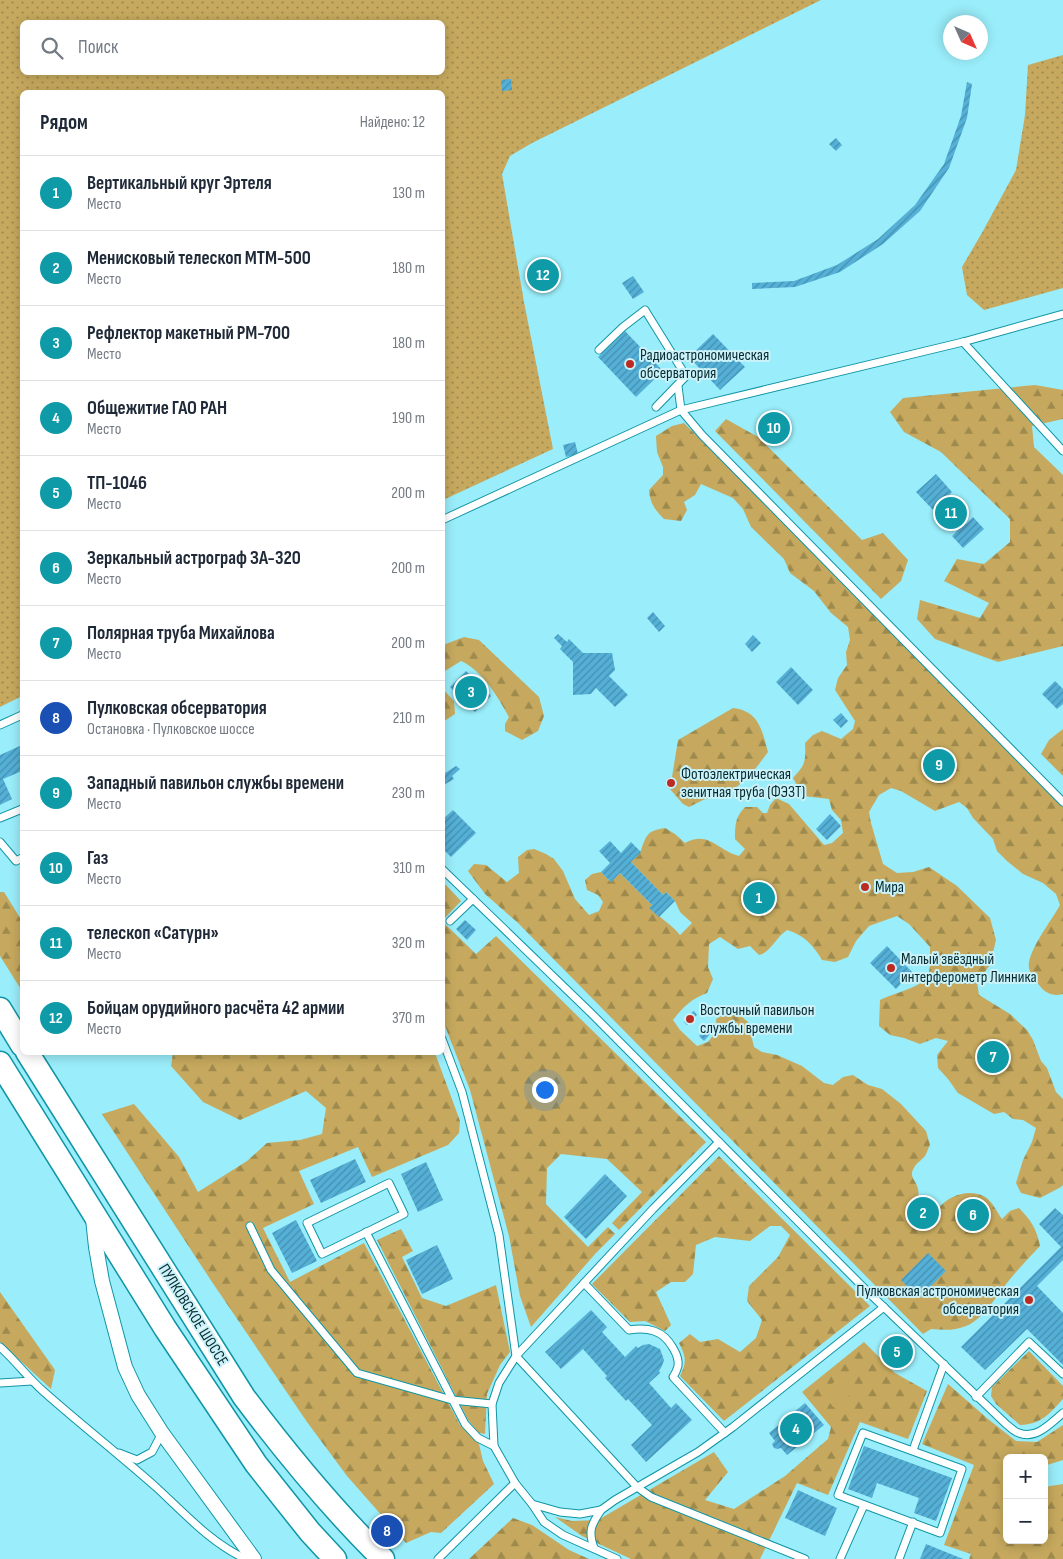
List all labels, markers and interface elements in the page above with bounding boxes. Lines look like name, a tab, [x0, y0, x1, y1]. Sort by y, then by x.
north arrow	[943, 15, 988, 60]
search box	[20, 20, 445, 75]
icon: search	[38, 34, 66, 62]
text: Поиск	[78, 36, 118, 59]
text: Рядом	[40, 110, 88, 135]
text: Найдено: 12	[360, 113, 425, 132]
text: Вертикальный круг Эртеля	[87, 172, 272, 195]
text: 1	[53, 184, 59, 203]
text: 130 m	[393, 184, 425, 203]
text: Место	[87, 195, 121, 214]
text: Менисковый телескоп МТМ-500	[87, 247, 311, 270]
pin: 12	[527, 256, 559, 294]
text: 2	[52, 259, 60, 278]
text: 180 m	[392, 259, 425, 278]
text: Место	[87, 270, 121, 289]
text: Рефлектор макетный РМ-700	[87, 322, 290, 345]
text: 3	[52, 334, 60, 353]
text: 180 m	[392, 334, 425, 353]
text: Место	[87, 345, 121, 364]
place label: Радиоастрономическая обсерватория	[640, 346, 769, 383]
marker: Радиоастрономическая обсерватория	[624, 358, 636, 370]
text: Общежитие ГАО РАН	[87, 397, 227, 420]
text: 4	[52, 409, 60, 428]
text: 190 m	[392, 409, 425, 428]
pin: 10	[758, 409, 790, 447]
text: Место	[87, 420, 121, 439]
text: ТП-1046	[87, 472, 147, 495]
text: 5	[52, 484, 60, 503]
text: 200 m	[391, 484, 425, 503]
pin: 11	[935, 494, 967, 532]
text: Место	[87, 495, 121, 514]
text: Зеркальный астрограф ЗА-320	[87, 547, 301, 570]
text: 6	[52, 559, 60, 578]
text: 200 m	[391, 559, 425, 578]
text: Место	[87, 570, 121, 589]
text: Полярная труба Михайлова	[87, 622, 275, 645]
text: 7	[53, 634, 59, 653]
text: 200 m	[391, 634, 425, 653]
text: Место	[87, 645, 121, 664]
pin: 3	[455, 673, 487, 711]
text: Пулковская обсерватория	[87, 697, 267, 720]
text: 8	[52, 709, 60, 728]
text: 210 m	[393, 709, 425, 728]
text: Остановка · Пулковское шоссе	[87, 720, 255, 739]
pin: 9	[923, 746, 955, 784]
place label: Фотоэлектрическая зенитная труба (ФЭЗТ)	[681, 765, 805, 802]
text: Западный павильон службы времени	[87, 772, 344, 795]
marker: Фотоэлектрическая зенитная труба (ФЭЗТ)	[665, 777, 677, 789]
text: 9	[52, 784, 60, 803]
text: 230 m	[392, 784, 425, 803]
text: Место	[87, 795, 121, 814]
text: Газ	[87, 847, 109, 870]
text: 10	[49, 859, 63, 878]
text: 310 m	[393, 859, 425, 878]
text: Место	[87, 870, 121, 889]
place label: Мира	[875, 878, 904, 897]
pin: 1	[743, 879, 775, 917]
marker: Мира	[859, 881, 871, 893]
text: телескоп «Сатурн»	[87, 922, 219, 945]
text: 11	[50, 934, 62, 953]
text: 320 m	[392, 934, 425, 953]
text: Место	[87, 945, 121, 964]
place label: Малый звёздный интерферометр Линника	[901, 950, 1037, 987]
marker: Малый звёздный интерферометр Линника	[885, 962, 897, 974]
text: Бойцам орудийного расчёта 42 армии	[87, 997, 345, 1020]
place label: Восточный павильон службы времени	[700, 1001, 814, 1038]
text: 12	[49, 1009, 63, 1028]
text: 370 m	[392, 1009, 425, 1028]
marker: Восточный павильон службы времени	[684, 1013, 696, 1025]
text: Место	[87, 1020, 121, 1039]
pin: 7	[977, 1038, 1009, 1076]
your location	[532, 1077, 558, 1103]
pin: 2	[907, 1194, 939, 1232]
pin: 6	[957, 1196, 989, 1234]
street label: ПУЛКОВСКОЕ ШОССЕ	[154, 1261, 232, 1369]
place label: Пулковская астрономическая обсерватория	[856, 1282, 1019, 1319]
marker: Пулковская астрономическая обсерватория	[1023, 1294, 1035, 1306]
pin: 5	[881, 1333, 913, 1371]
pin: 4	[780, 1410, 812, 1448]
map controls	[1003, 1454, 1048, 1544]
button: +	[1003, 1454, 1048, 1499]
button: −	[1003, 1499, 1048, 1544]
pin: 8	[371, 1512, 403, 1550]

